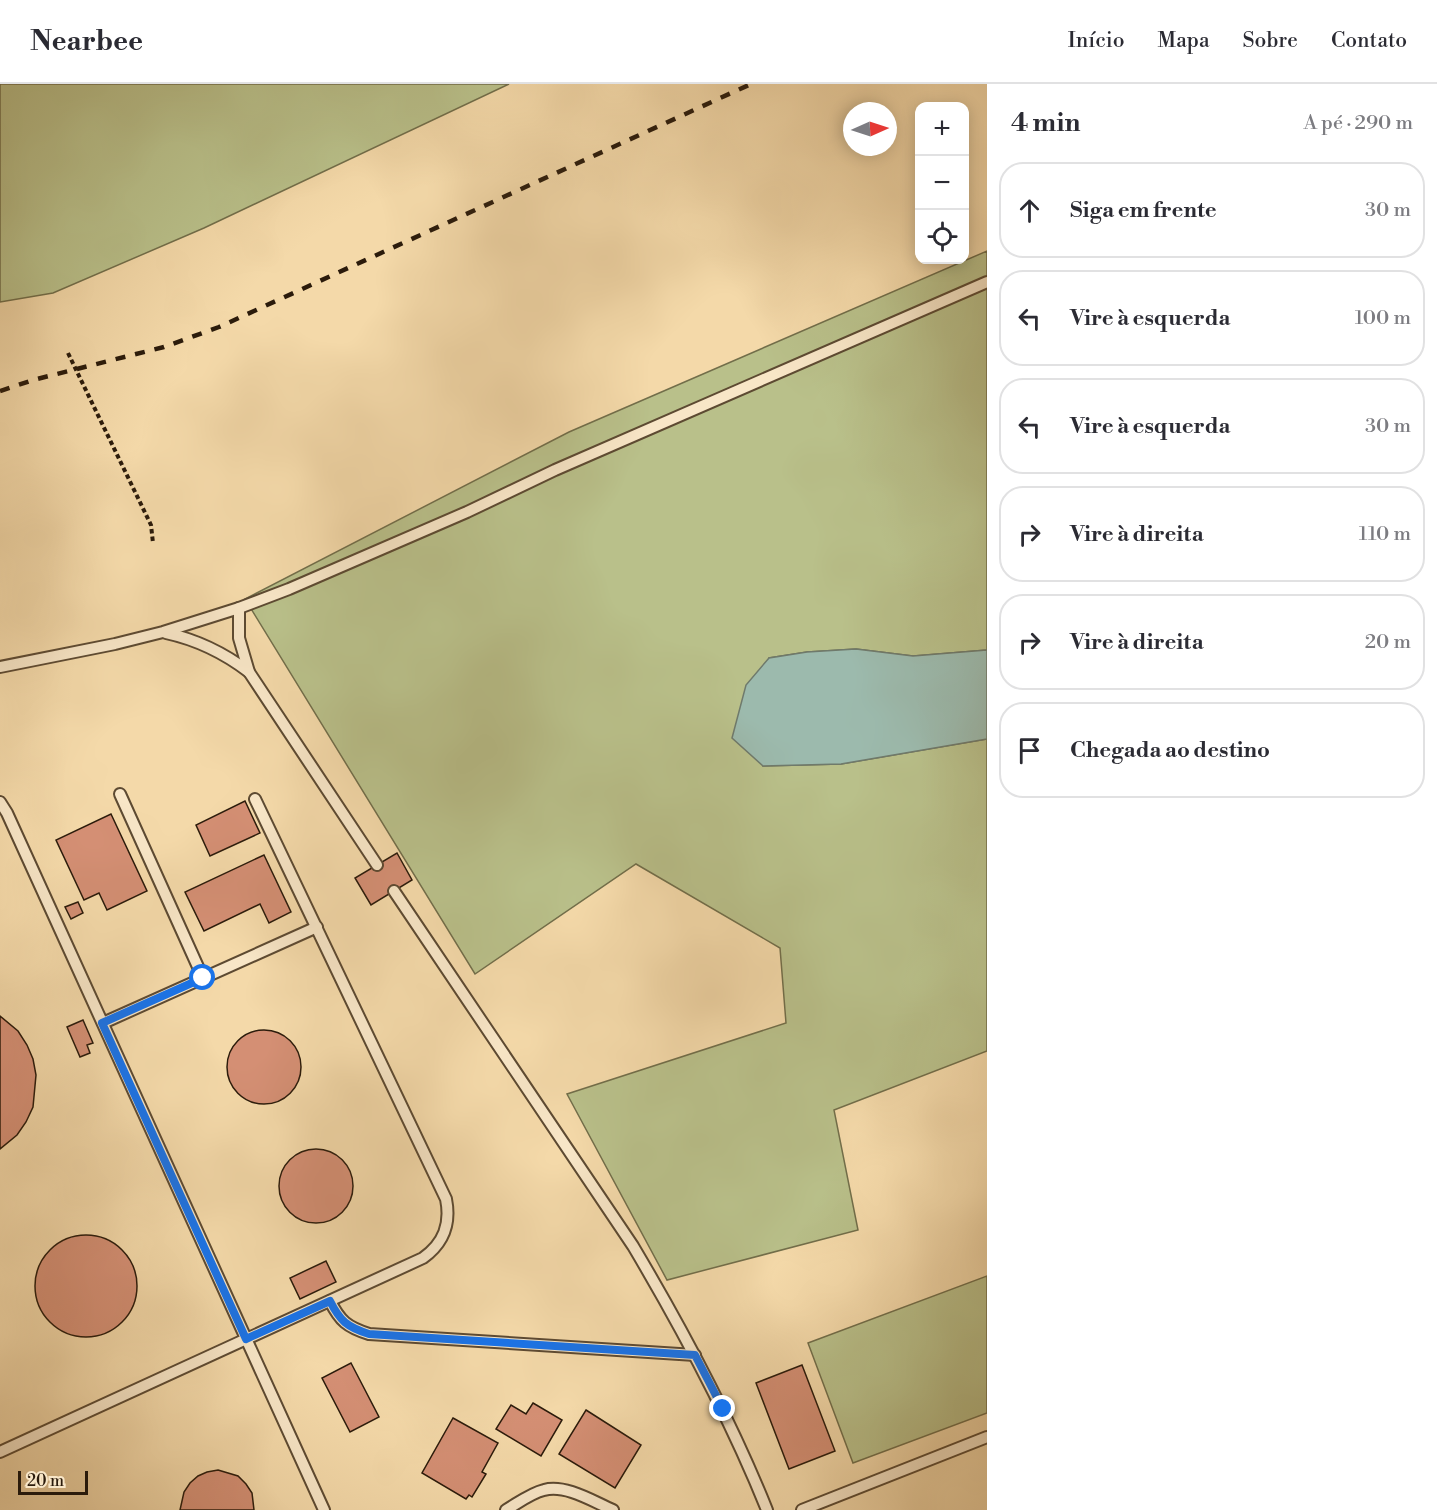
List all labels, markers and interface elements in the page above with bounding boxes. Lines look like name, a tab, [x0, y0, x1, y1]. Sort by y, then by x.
text: Nearbee	[30, 24, 143, 59]
text: Início	[1068, 28, 1125, 54]
text: Mapa	[1158, 28, 1210, 54]
text: Sobre	[1243, 28, 1298, 54]
text: Contato	[1331, 28, 1407, 54]
north arrow	[843, 102, 897, 156]
map controls	[915, 102, 969, 264]
button: +	[915, 102, 969, 156]
text: 4 min	[1011, 107, 1081, 139]
text: A pé · 290 m	[1304, 111, 1413, 136]
button: −	[915, 156, 969, 210]
icon: ahead	[1013, 194, 1046, 227]
text: Siga em frente	[1070, 197, 1217, 224]
text: 30 m	[1365, 198, 1411, 223]
button: locate	[915, 210, 969, 264]
icon: left	[1013, 302, 1046, 335]
text: Vire à esquerda	[1070, 305, 1230, 332]
text: 100 m	[1355, 306, 1411, 331]
icon: left	[1013, 410, 1046, 443]
text: Vire à esquerda	[1070, 413, 1230, 440]
text: 30 m	[1365, 414, 1411, 439]
icon: right	[1013, 518, 1046, 551]
text: Vire à direita	[1070, 521, 1204, 548]
text: 110 m	[1359, 522, 1411, 547]
icon: right	[1013, 626, 1046, 659]
text: Vire à direita	[1070, 629, 1204, 656]
text: 20 m	[1365, 630, 1411, 655]
icon: arrive	[1013, 734, 1046, 767]
text: Chegada ao destino	[1070, 737, 1270, 764]
route start	[189, 964, 215, 990]
route end	[709, 1395, 735, 1421]
scale bar	[18, 1468, 88, 1496]
text: 20 m	[27, 1471, 64, 1491]

